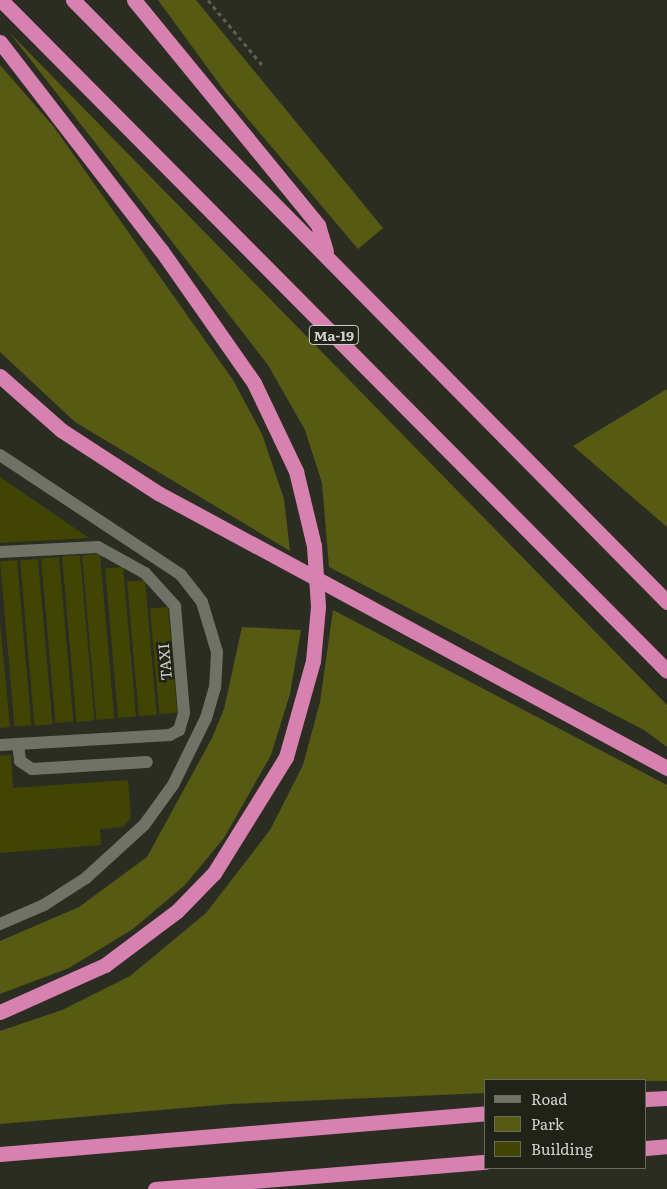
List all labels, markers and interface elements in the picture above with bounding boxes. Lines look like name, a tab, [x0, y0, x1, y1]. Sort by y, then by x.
road number: Ma-19	[308, 324, 360, 346]
street label: TAXI	[153, 643, 175, 681]
legend	[484, 1079, 647, 1169]
text: Road	[531, 1087, 567, 1110]
text: Park	[531, 1112, 564, 1135]
text: Building	[531, 1137, 593, 1160]

